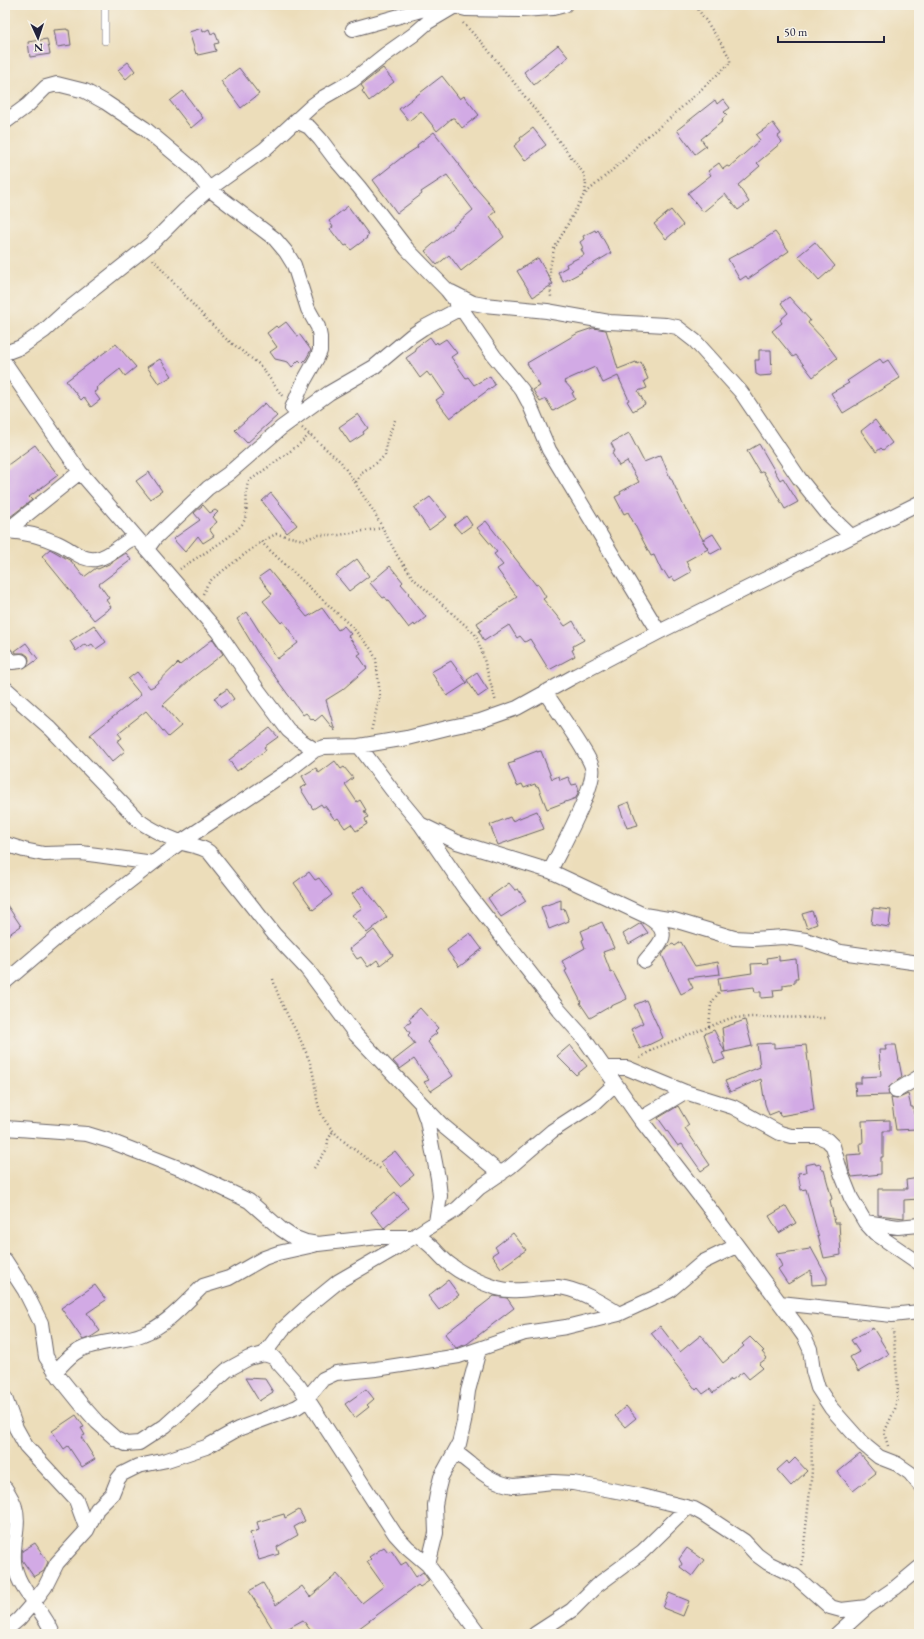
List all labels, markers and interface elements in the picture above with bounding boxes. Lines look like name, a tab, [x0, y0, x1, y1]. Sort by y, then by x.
north arrow	[18, 18, 58, 58]
scale bar	[778, 18, 884, 44]
text: 50 m	[784, 24, 808, 40]
text: N	[34, 41, 43, 55]

